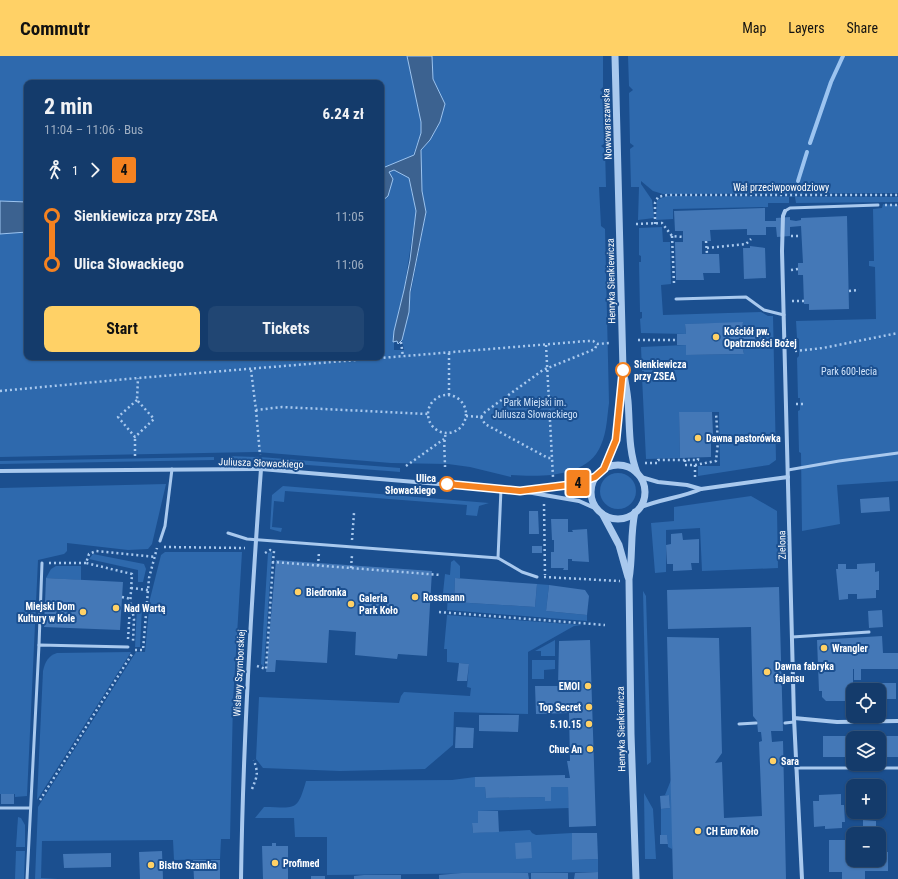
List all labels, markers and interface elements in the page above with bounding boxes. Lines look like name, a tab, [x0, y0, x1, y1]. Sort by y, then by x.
text: Commutr	[20, 17, 90, 40]
text: Map	[742, 20, 766, 36]
text: Layers	[788, 20, 825, 36]
text: Share	[847, 20, 878, 36]
street label: Nowowarszawska	[600, 88, 614, 160]
text: 2 min	[44, 94, 93, 119]
text: 6.24 zł	[322, 105, 364, 123]
text: 11:04 – 11:06 · Bus	[44, 122, 143, 137]
icon: walk	[44, 159, 66, 181]
icon: forward	[84, 159, 106, 181]
text: 4	[120, 162, 128, 178]
text: 1	[72, 163, 78, 178]
street label: Wał przeciwpowodziowy	[733, 182, 829, 193]
text: Sienkiewicza przy ZSEA	[74, 207, 218, 225]
text: 11:05	[335, 209, 364, 224]
street label: Henryka Sienkiewicza	[605, 238, 617, 324]
text: Ulica Słowackiego	[74, 255, 184, 273]
text: 11:06	[335, 257, 364, 272]
button: Start	[44, 306, 200, 352]
button: Tickets	[208, 306, 364, 352]
place label: Kościół pw. Opatrzności Bożej	[724, 326, 797, 349]
marker: Kościół pw. Opatrzności Bożej	[711, 332, 721, 342]
place label: Sienkiewicza przy ZSEA	[634, 359, 687, 382]
marker: Sienkiewicza przy ZSEA	[615, 362, 631, 378]
park label: Park 600-lecia	[821, 366, 877, 377]
park label: Park Miejski im. Juliusza Słowackiego	[492, 397, 578, 420]
marker: Dawna pastorówka	[693, 433, 703, 443]
place label: Dawna pastorówka	[706, 433, 781, 444]
street label: Juliusza Słowackiego	[218, 456, 304, 470]
line badge: 4	[565, 470, 591, 496]
place label: Ulica Słowackiego	[385, 473, 436, 496]
text: 4	[574, 475, 582, 491]
marker: Ulica Słowackiego	[439, 476, 455, 492]
street label: Zielona	[776, 530, 788, 560]
marker: Biedronka	[293, 587, 303, 597]
place label: Biedronka	[306, 587, 347, 598]
marker: Rossmann	[410, 592, 420, 602]
place label: Rossmann	[423, 592, 465, 603]
place label: Galeria Park Koło	[359, 593, 398, 616]
marker: Galeria Park Koło	[346, 599, 356, 609]
place label: Miejski Dom Kultury w Kole	[18, 601, 75, 624]
marker: Nad Wartą	[111, 603, 121, 613]
place label: Nad Wartą	[124, 603, 166, 614]
marker: Miejski Dom Kultury w Kole	[78, 607, 88, 617]
street label: Wisławy Szymborskiej	[231, 629, 247, 717]
marker: Wrangler	[819, 643, 829, 653]
place label: Wrangler	[832, 643, 869, 654]
place label: Dawna fabryka fajansu	[775, 661, 834, 684]
marker: Dawna fabryka fajansu	[762, 667, 772, 677]
place label: EMOI	[559, 681, 580, 692]
marker: EMOI	[583, 681, 593, 691]
map controls	[846, 683, 886, 867]
button: locate	[846, 683, 886, 723]
street label: Henryka Sienkiewicza	[615, 686, 627, 772]
place label: Top Secret	[538, 702, 581, 713]
marker: Top Secret	[584, 702, 594, 712]
place label: 5.10.15	[550, 719, 581, 730]
marker: 5.10.15	[584, 719, 594, 729]
button: layers	[846, 731, 886, 771]
place label: Chuc An	[549, 744, 582, 755]
marker: Chuc An	[585, 744, 595, 754]
marker: Sara	[768, 756, 778, 766]
place label: Sara	[781, 756, 799, 767]
button: +	[846, 779, 886, 819]
marker: CH Euro Koło	[693, 826, 703, 836]
place label: CH Euro Koło	[706, 826, 759, 837]
button: −	[846, 827, 886, 867]
marker: Profimed	[270, 858, 280, 868]
place label: Profimed	[283, 858, 319, 869]
marker: Bistro Szamka	[146, 860, 156, 870]
place label: Bistro Szamka	[159, 860, 217, 871]

